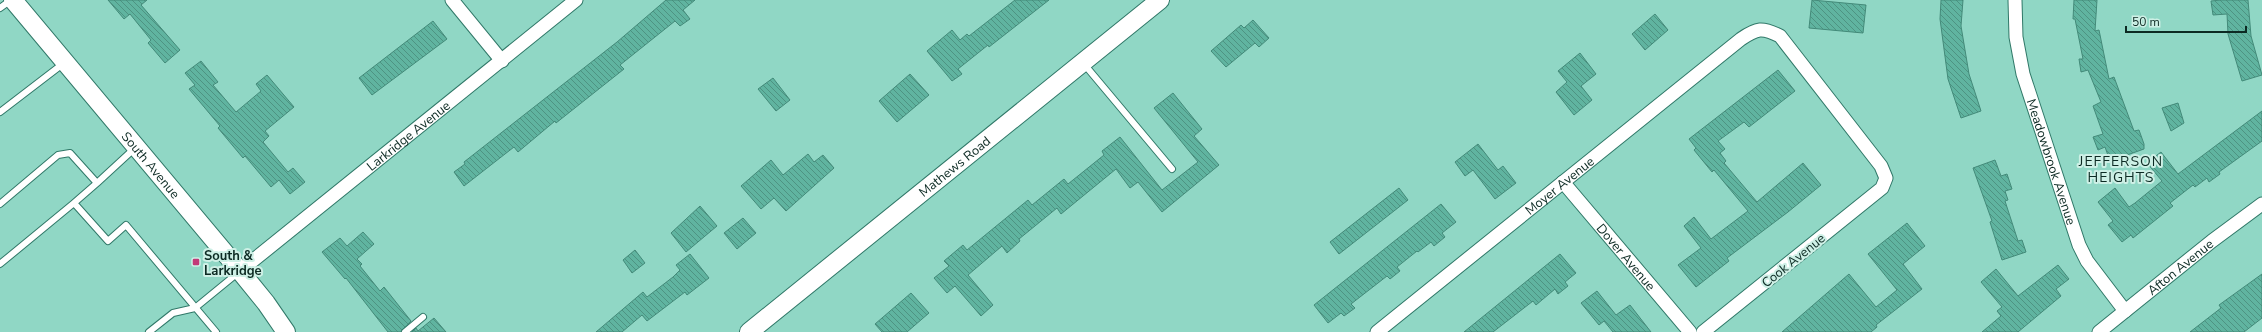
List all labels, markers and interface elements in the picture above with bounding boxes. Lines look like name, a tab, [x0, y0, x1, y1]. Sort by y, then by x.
scale bar	[2126, 8, 2246, 34]
text: 50 m	[2132, 14, 2160, 30]
street label: Larkridge Avenue	[363, 97, 454, 175]
street label: Meadowbrook Avenue	[2022, 97, 2080, 227]
street label: South Avenue	[117, 128, 184, 203]
street label: Mathews Road	[915, 132, 995, 201]
district label: JEFFERSON HEIGHTS	[2078, 152, 2163, 187]
street label: Moyer Avenue	[1522, 153, 1598, 219]
street label: Dover Avenue	[1592, 220, 1659, 295]
street label: Cook Avenue	[1758, 230, 1829, 292]
street label: Afton Avenue	[2144, 235, 2218, 300]
place label: South & Larkridge	[204, 247, 262, 280]
marker: South & Larkridge	[191, 257, 201, 267]

